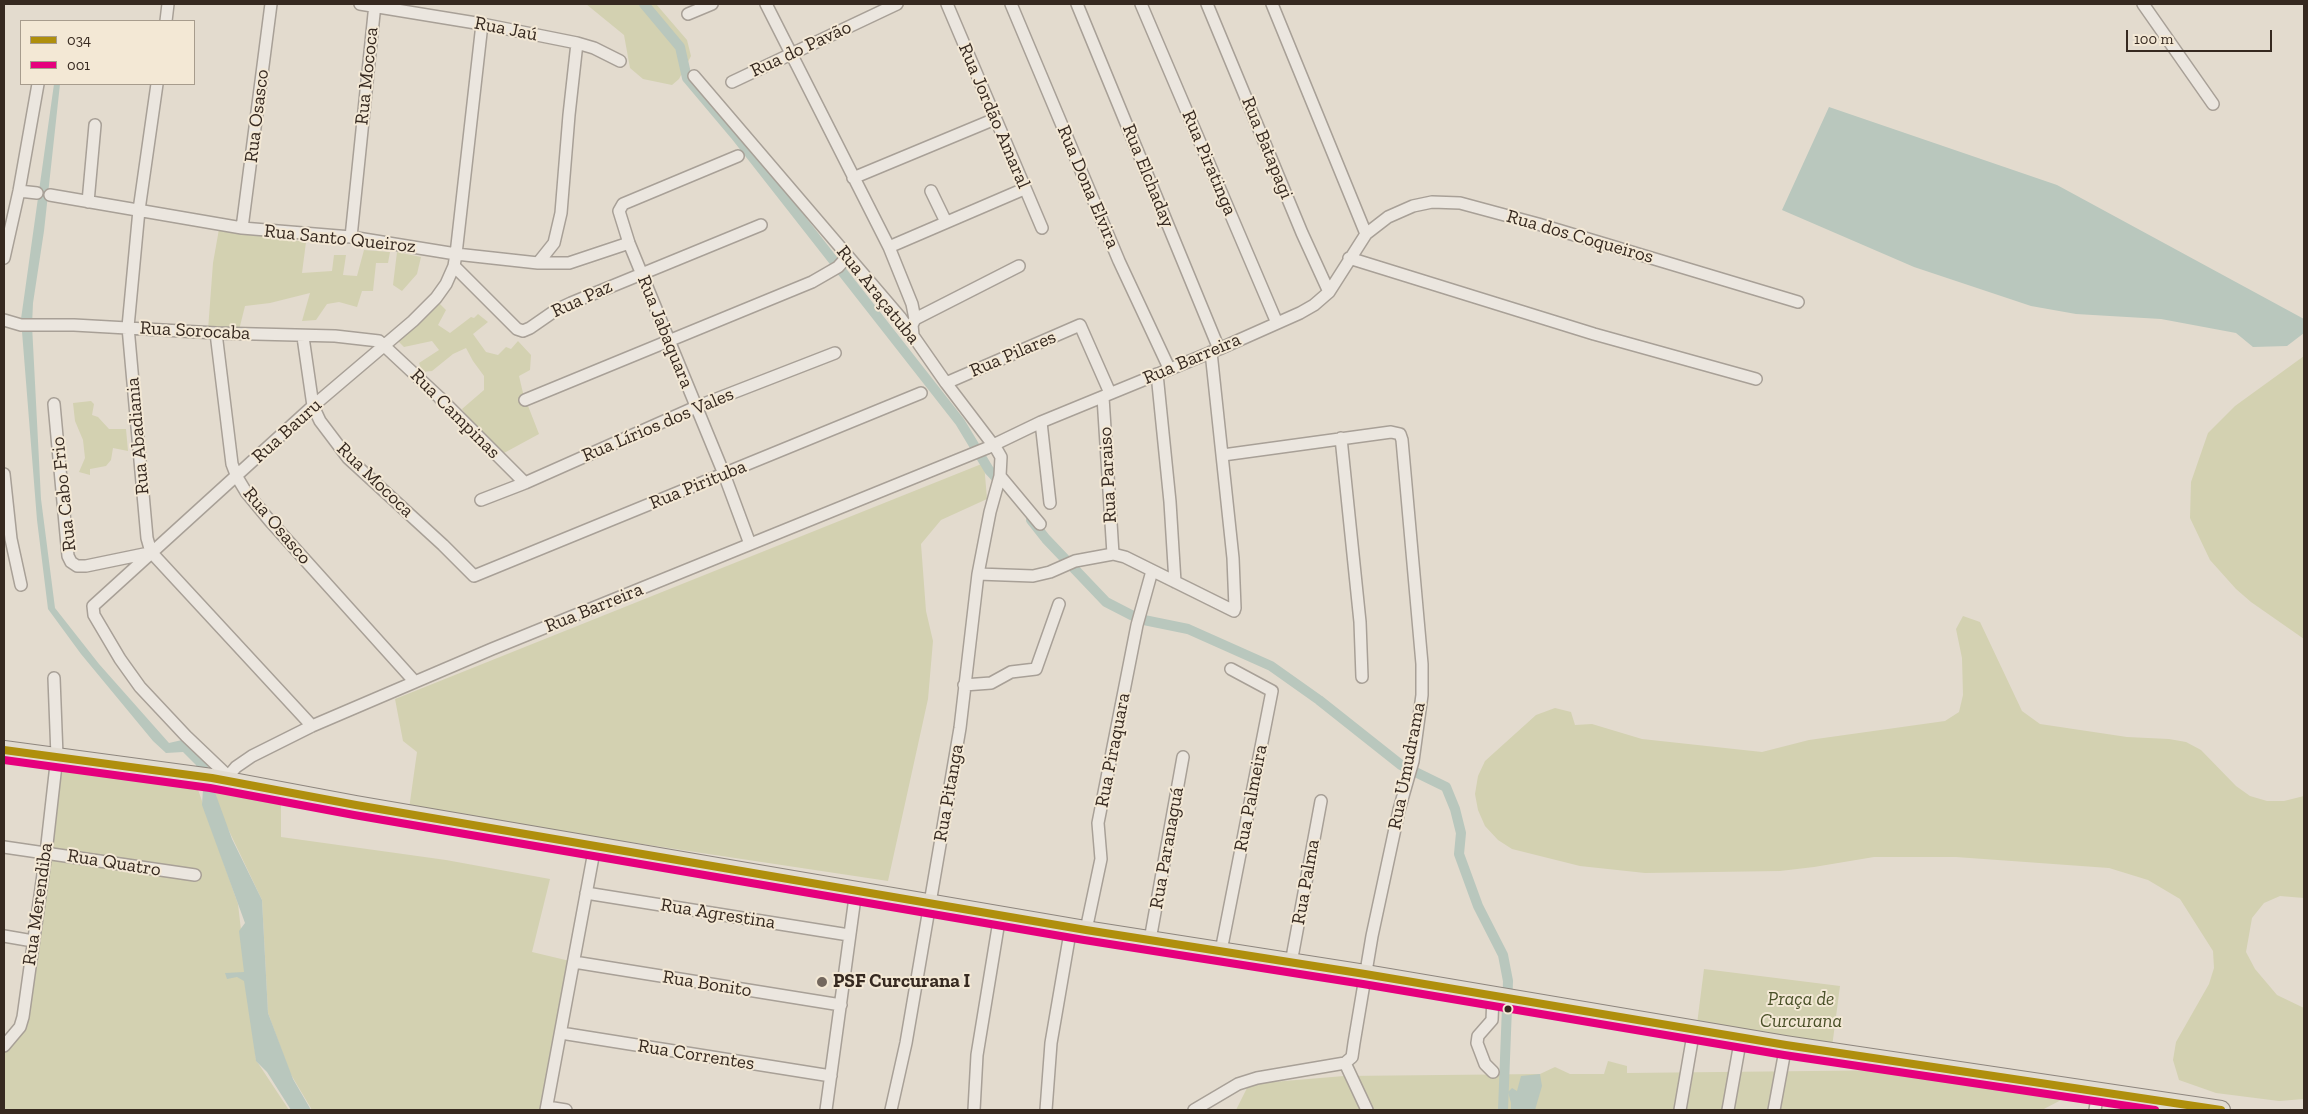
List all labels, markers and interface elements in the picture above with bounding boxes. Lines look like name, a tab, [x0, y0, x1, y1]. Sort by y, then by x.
street label: Rua Jaú	[472, 12, 540, 46]
street label: Rua do Pavão	[747, 16, 855, 82]
legend	[20, 20, 195, 85]
scale bar	[2128, 20, 2274, 52]
street label: Rua Mococa	[351, 26, 383, 126]
text: 100 m	[2134, 30, 2173, 48]
text: 034	[67, 31, 91, 49]
street label: Rua Jordão Amaral	[953, 40, 1035, 192]
text: 001	[67, 56, 90, 74]
street label: Rua Osasco	[240, 68, 274, 164]
street label: Rua Batapagi	[1236, 94, 1298, 202]
street label: Rua Piratinga	[1177, 107, 1241, 219]
street label: Rua Elchaday	[1117, 121, 1179, 231]
street label: Rua Dona Elvira	[1052, 122, 1124, 252]
street label: Rua dos Coqueiros	[1504, 205, 1656, 269]
street label: Rua Santo Queiroz	[263, 220, 417, 258]
street label: Rua Araçatuba	[831, 241, 925, 349]
street label: Rua Jabaquara	[632, 272, 698, 392]
street label: Rua Paz	[548, 275, 616, 323]
street label: Rua Sorocaba	[139, 317, 251, 345]
street label: Rua Pilares	[966, 326, 1060, 382]
street label: Rua Barreira	[1140, 328, 1244, 390]
street label: Rua Campinas	[405, 364, 505, 464]
street label: Rua Abadiania	[122, 376, 154, 496]
street label: Rua Lírios dos Vales	[579, 383, 737, 467]
street label: Rua Bauru	[247, 394, 327, 468]
street label: Rua Paraiso	[1094, 426, 1122, 524]
street label: Rua Cabo Frio	[47, 436, 81, 552]
street label: Rua Mococa	[332, 438, 418, 522]
street label: Rua Pirituba	[646, 455, 750, 515]
street label: Rua Osasco	[238, 483, 316, 569]
street label: Rua Barreira	[542, 578, 646, 638]
street label: Rua Piraquara	[1091, 691, 1135, 809]
street label: Rua Umudrama	[1383, 700, 1431, 832]
street label: Rua Pitanga	[929, 742, 969, 844]
street label: Rua Palmeira	[1229, 742, 1273, 854]
street label: Rua Paranaguá	[1145, 785, 1189, 911]
street label: Rua Palma	[1287, 837, 1325, 927]
street label: Rua Merendiba	[18, 841, 58, 967]
street label: Rua Quatro	[66, 844, 162, 882]
street label: Rua Agrestina	[659, 894, 777, 934]
street label: Rua Bonito	[661, 966, 753, 1002]
place label: PSF Curcurana I	[833, 971, 970, 993]
marker: PSF Curcurana I	[815, 975, 829, 989]
park label: Praça de Curcurana	[1760, 989, 1842, 1033]
unlabelled marker	[1503, 1004, 1513, 1014]
street label: Rua Correntes	[636, 1035, 756, 1075]

